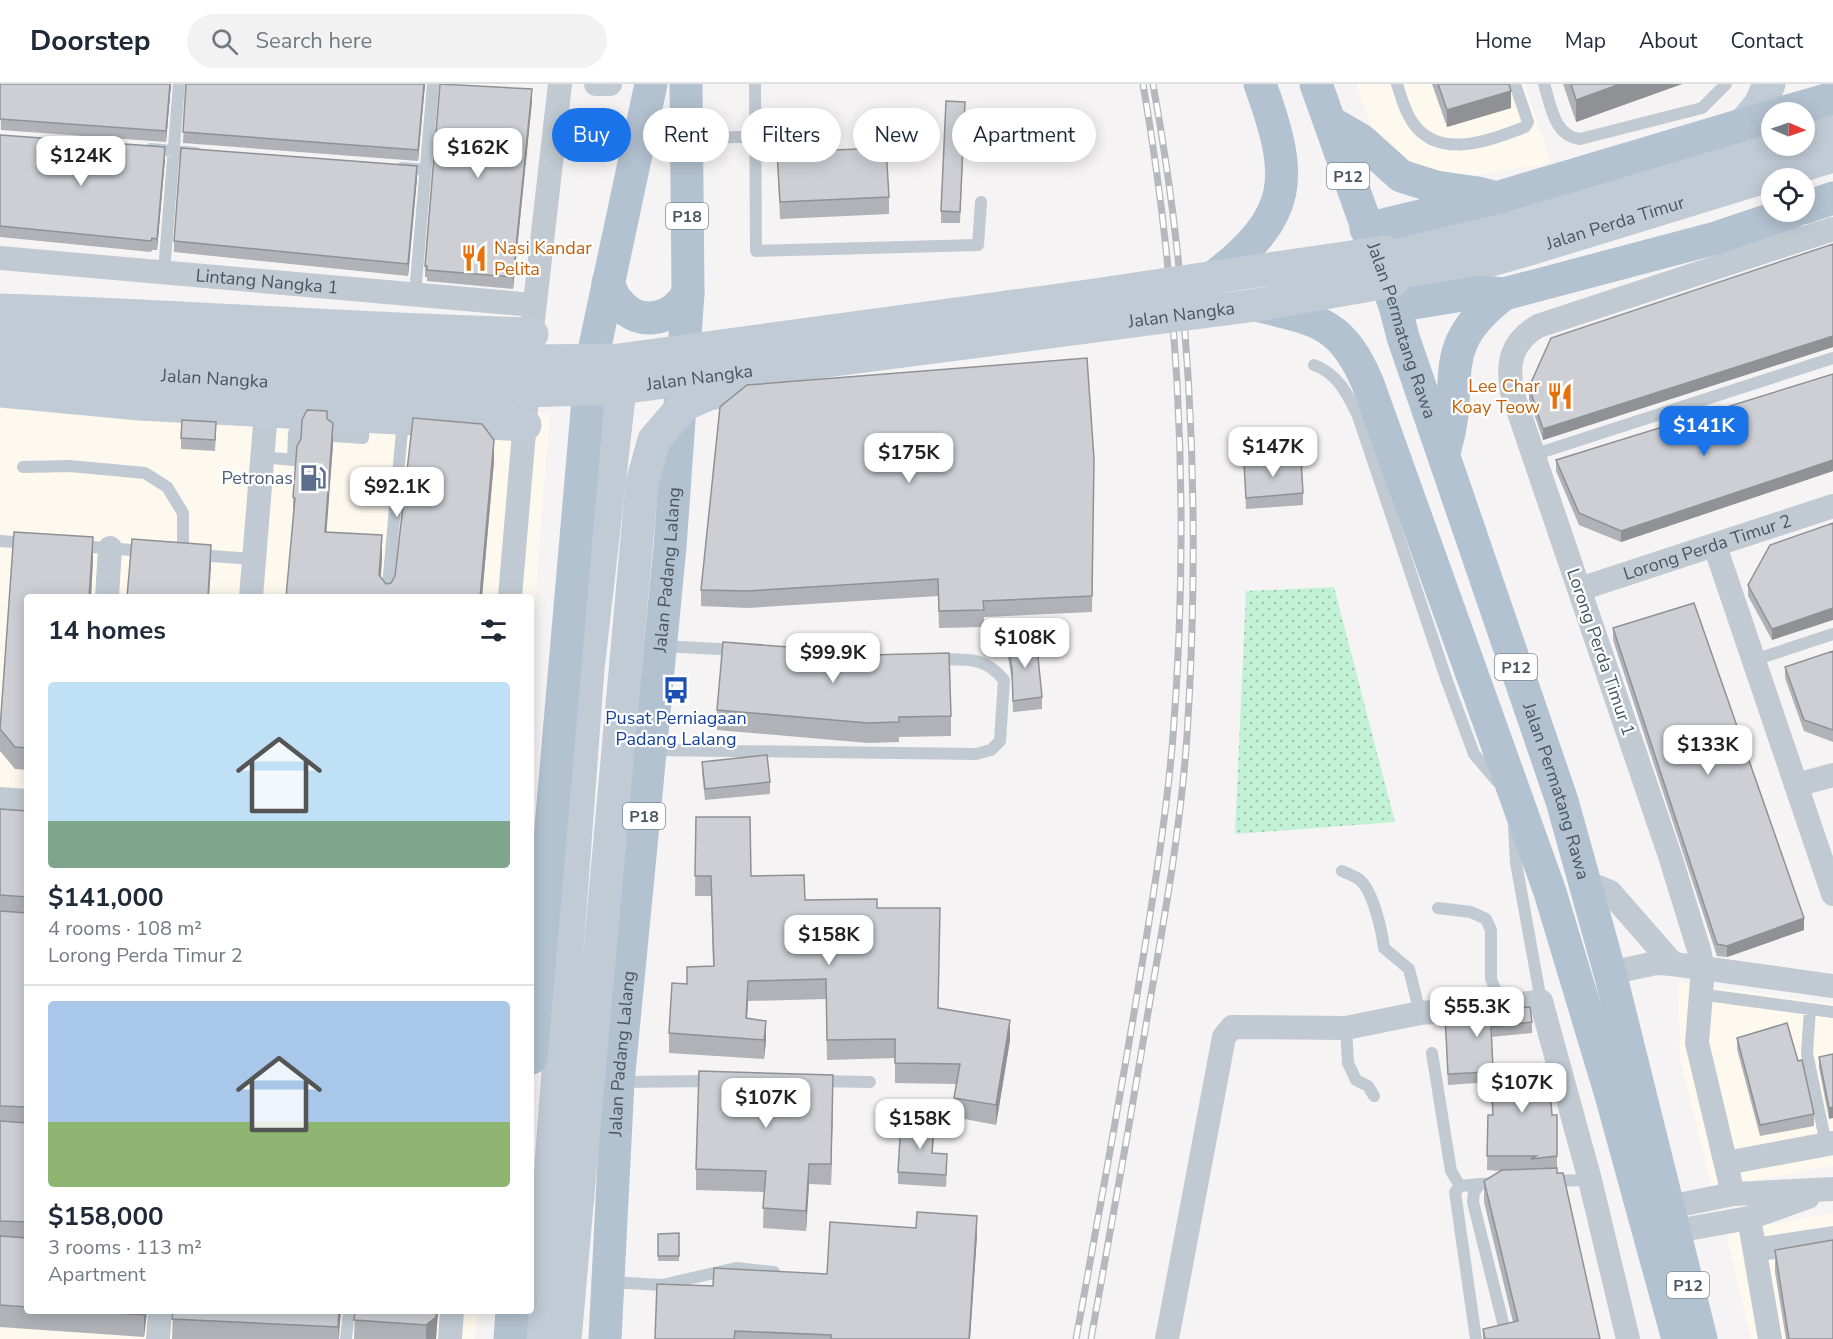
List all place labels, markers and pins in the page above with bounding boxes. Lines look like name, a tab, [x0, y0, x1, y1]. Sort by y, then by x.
pin: $162K	[436, 128, 520, 179]
pin: $124K	[39, 136, 123, 187]
place label: Nasi Kandar Pelita	[494, 236, 592, 281]
restaurant icon: Nasi Kandar Pelita	[459, 243, 489, 273]
place label: Lee Char Koay Teow	[1452, 374, 1541, 419]
restaurant icon: Lee Char Koay Teow	[1545, 381, 1575, 411]
pin: $141K	[1662, 406, 1746, 457]
pin: $147K	[1231, 427, 1315, 478]
pin: $175K	[867, 433, 951, 484]
fuel station icon: Petronas	[298, 463, 328, 493]
place label: Petronas	[221, 466, 293, 490]
pin: $92.1K	[348, 467, 446, 518]
pin: $108K	[983, 618, 1067, 669]
pin: $99.9K	[784, 633, 882, 684]
bus stop icon: Pusat Perniagaan Padang Lalang	[661, 675, 691, 705]
place label: Pusat Perniagaan Padang Lalang	[605, 706, 747, 751]
pin: $133K	[1666, 725, 1750, 776]
pin: $158K	[787, 915, 871, 966]
pin: $55.3K	[1428, 987, 1526, 1038]
pin: $107K	[1480, 1063, 1564, 1114]
pin: $107K	[724, 1078, 808, 1129]
pin: $158K	[878, 1099, 962, 1150]

